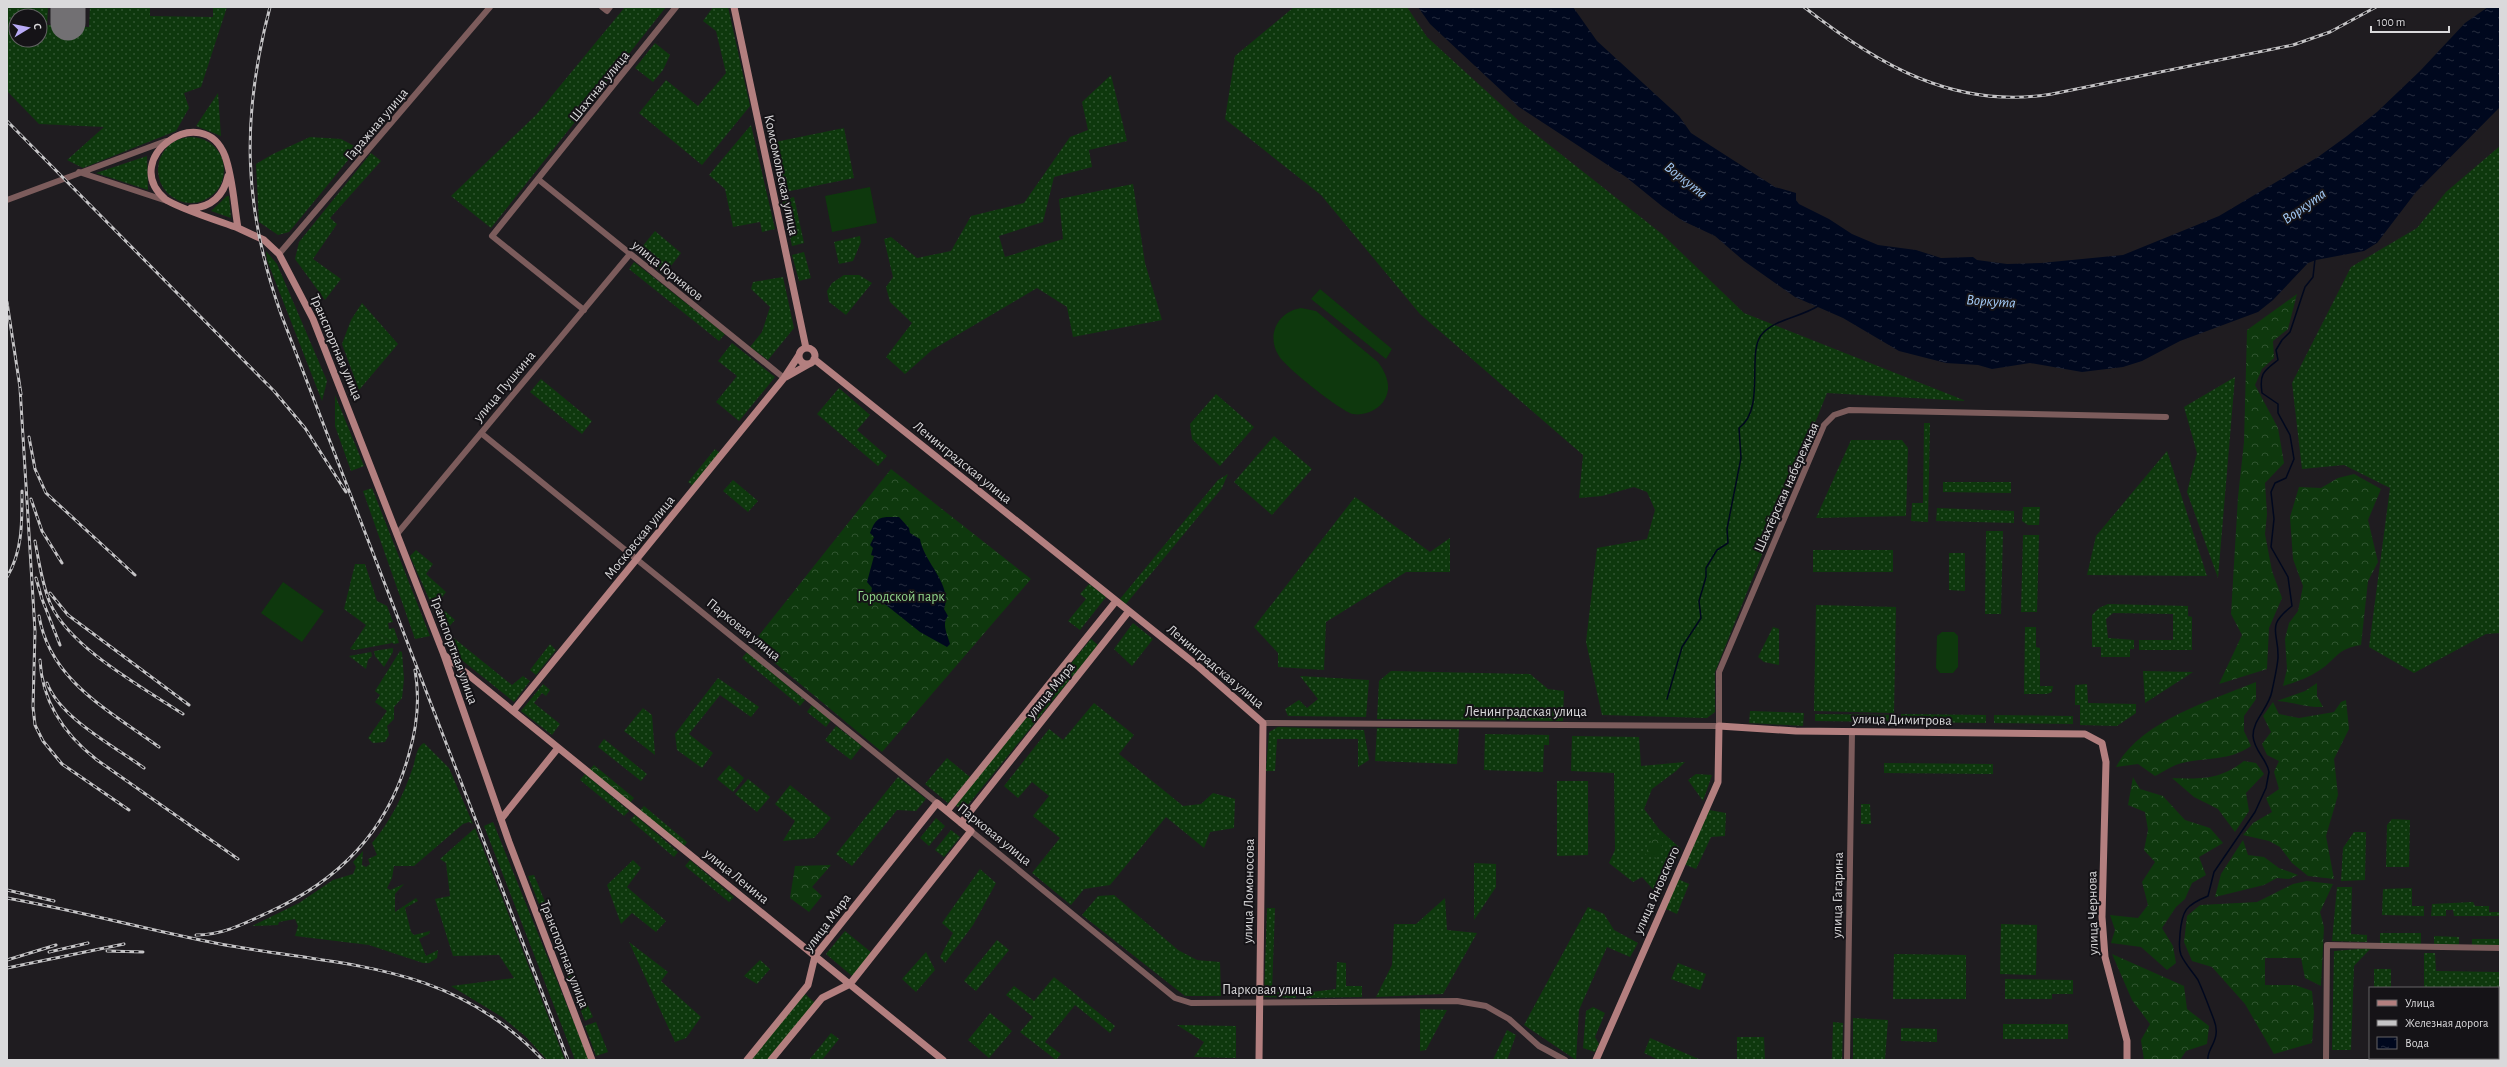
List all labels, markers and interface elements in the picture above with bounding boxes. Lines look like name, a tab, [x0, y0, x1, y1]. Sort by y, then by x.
north arrow	[8, 8, 48, 48]
scale bar	[2371, 8, 2449, 34]
text: 100 m	[2377, 16, 2405, 28]
text: С	[31, 22, 43, 30]
street label: Шахтная улица	[567, 48, 633, 125]
street label: Гаражная улица	[343, 85, 411, 164]
street label: Комсомольская улица	[761, 114, 801, 237]
water label: Воркута	[1662, 159, 1710, 202]
water label: Воркута	[2280, 186, 2329, 227]
street label: улица Горняков	[628, 237, 706, 304]
street label: Транспортная улица	[307, 292, 365, 403]
water label: Воркута	[1966, 292, 2016, 311]
street label: улица Пушкина	[471, 348, 539, 426]
street label: Ленинградская улица	[911, 419, 1015, 507]
street label: Шахтёрская набережная	[1752, 420, 1822, 554]
street label: Московская улица	[602, 493, 678, 582]
park label: Городской парк	[857, 590, 945, 604]
street label: Транспортная улица	[428, 594, 480, 707]
street label: Парковая улица	[704, 596, 783, 664]
street label: Ленинградская улица	[1164, 622, 1267, 712]
street label: улица Мира	[1023, 659, 1078, 722]
street label: Ленинградская улица	[1465, 705, 1588, 719]
street label: улица Димитрова	[1851, 712, 1952, 728]
street label: Парковая улица	[955, 801, 1034, 869]
street label: улица Ломоносова	[1241, 838, 1257, 945]
street label: улица Яновского	[1631, 845, 1682, 937]
street label: улица Ленина	[701, 846, 772, 907]
street label: улица Гагарина	[1830, 851, 1846, 939]
street label: улица Чернова	[2085, 870, 2101, 956]
street label: улица Мира	[801, 891, 854, 955]
street label: Транспортная улица	[537, 899, 591, 1011]
street label: Парковая улица	[1222, 983, 1313, 997]
legend	[2369, 987, 2499, 1059]
text: Улица	[2405, 997, 2435, 1009]
text: Железная дорога	[2405, 1017, 2489, 1029]
text: Вода	[2405, 1037, 2429, 1049]

